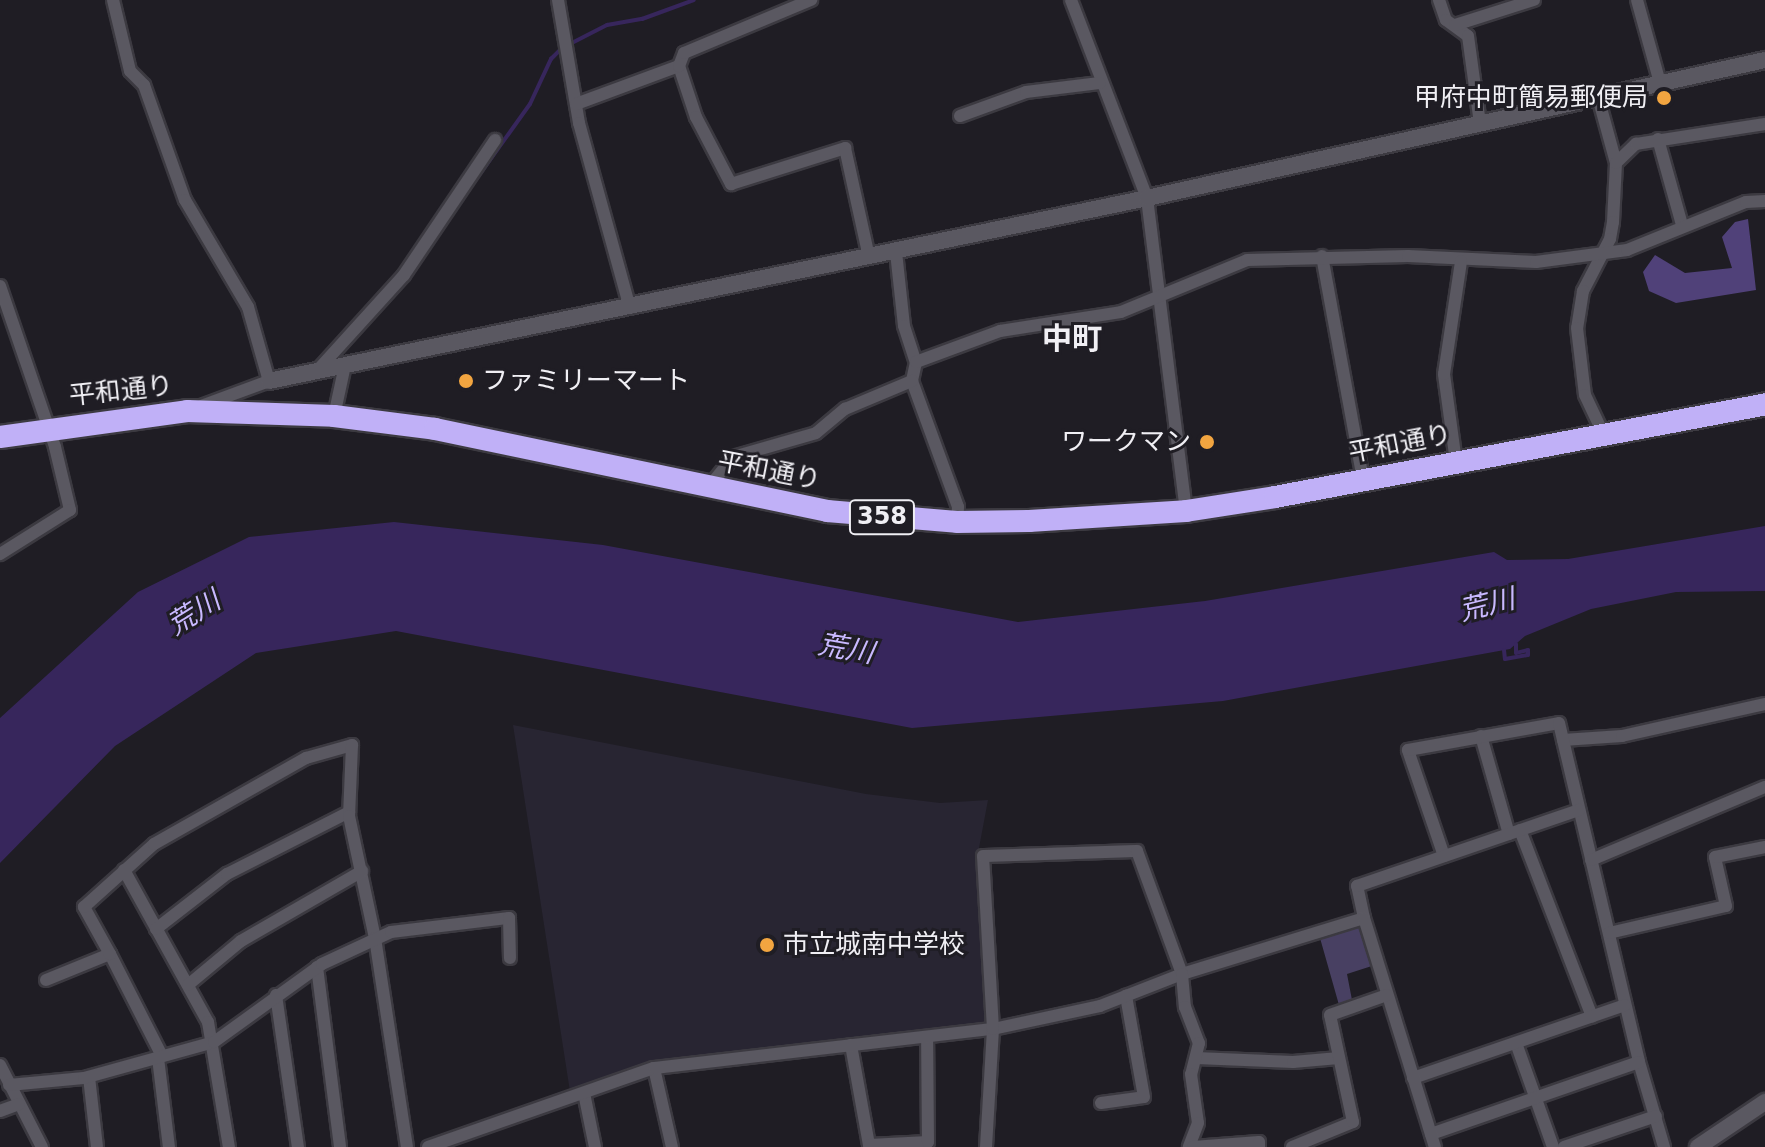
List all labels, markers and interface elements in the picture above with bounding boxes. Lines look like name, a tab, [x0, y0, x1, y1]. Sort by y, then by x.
place label: 甲府中町簡易郵便局	[1414, 82, 1648, 114]
marker: 甲府中町簡易郵便局	[1655, 89, 1673, 107]
district label: 中町	[1042, 321, 1102, 357]
place label: ファミリーマート	[482, 365, 690, 397]
street label: 平和通り	[68, 370, 174, 412]
marker: ファミリーマート	[457, 372, 475, 390]
street label: 平和通り	[1346, 419, 1454, 469]
place label: ワークマン	[1061, 426, 1191, 458]
marker: ワークマン	[1198, 433, 1216, 451]
street label: 平和通り	[715, 446, 823, 496]
road number: 358	[848, 497, 916, 537]
water label: 荒川	[1456, 582, 1518, 628]
water label: 荒川	[161, 584, 227, 642]
water label: 荒川	[816, 628, 876, 670]
place label: 市立城南中学校	[783, 929, 965, 961]
marker: 市立城南中学校	[758, 936, 776, 954]

